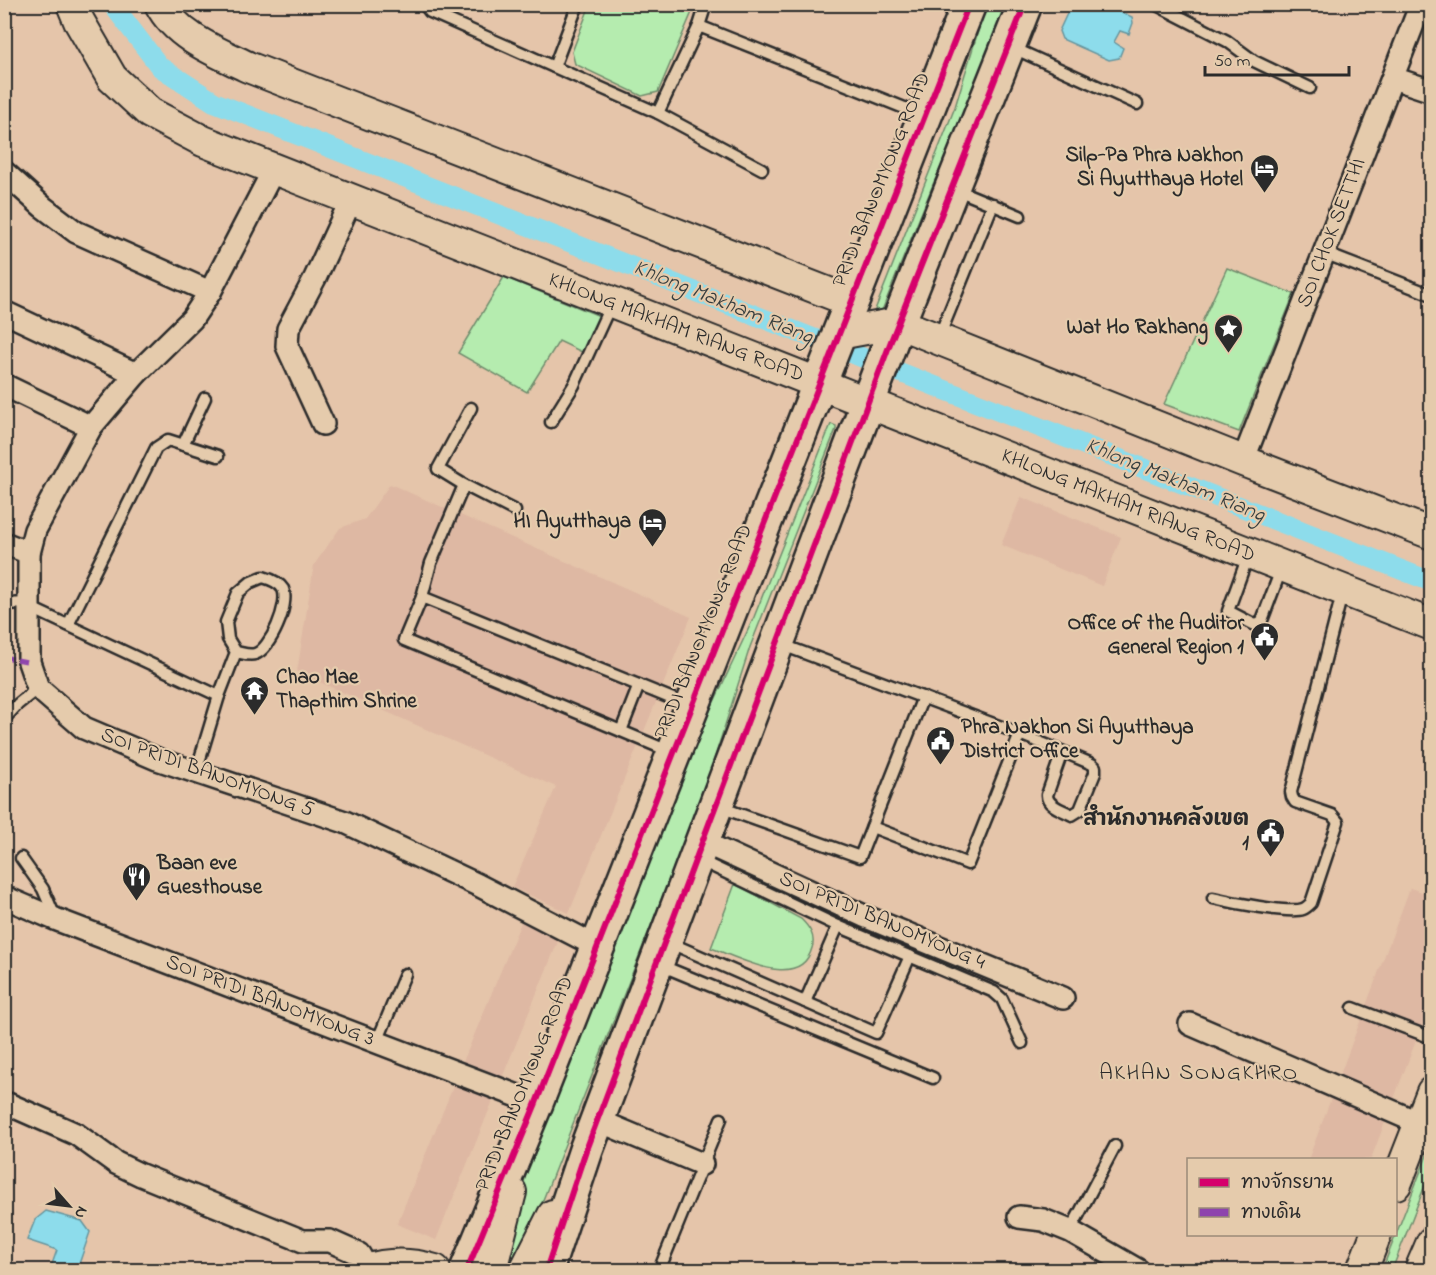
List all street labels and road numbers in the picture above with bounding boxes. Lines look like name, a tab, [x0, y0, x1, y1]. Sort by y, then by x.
street label: PRIDI BANOMYONG ROAD	[825, 68, 939, 292]
street label: SOI CHOK SETTHI	[1290, 154, 1374, 312]
street label: KHLONG MAKHAM RIANG ROAD	[544, 265, 808, 391]
street label: KHLONG MAKHAM RIANG ROAD	[996, 441, 1260, 571]
street label: PRIDI BANOMYONG ROAD	[647, 520, 761, 744]
street label: SOI PRIDI BANOMYONG 5	[96, 720, 318, 826]
street label: SOI PRIDI BANOMYONG 4	[774, 864, 990, 978]
street label: SOI PRIDI BANOMYONG 3	[161, 947, 379, 1055]
street label: PRIDI BANOMYONG ROAD	[468, 972, 582, 1196]

